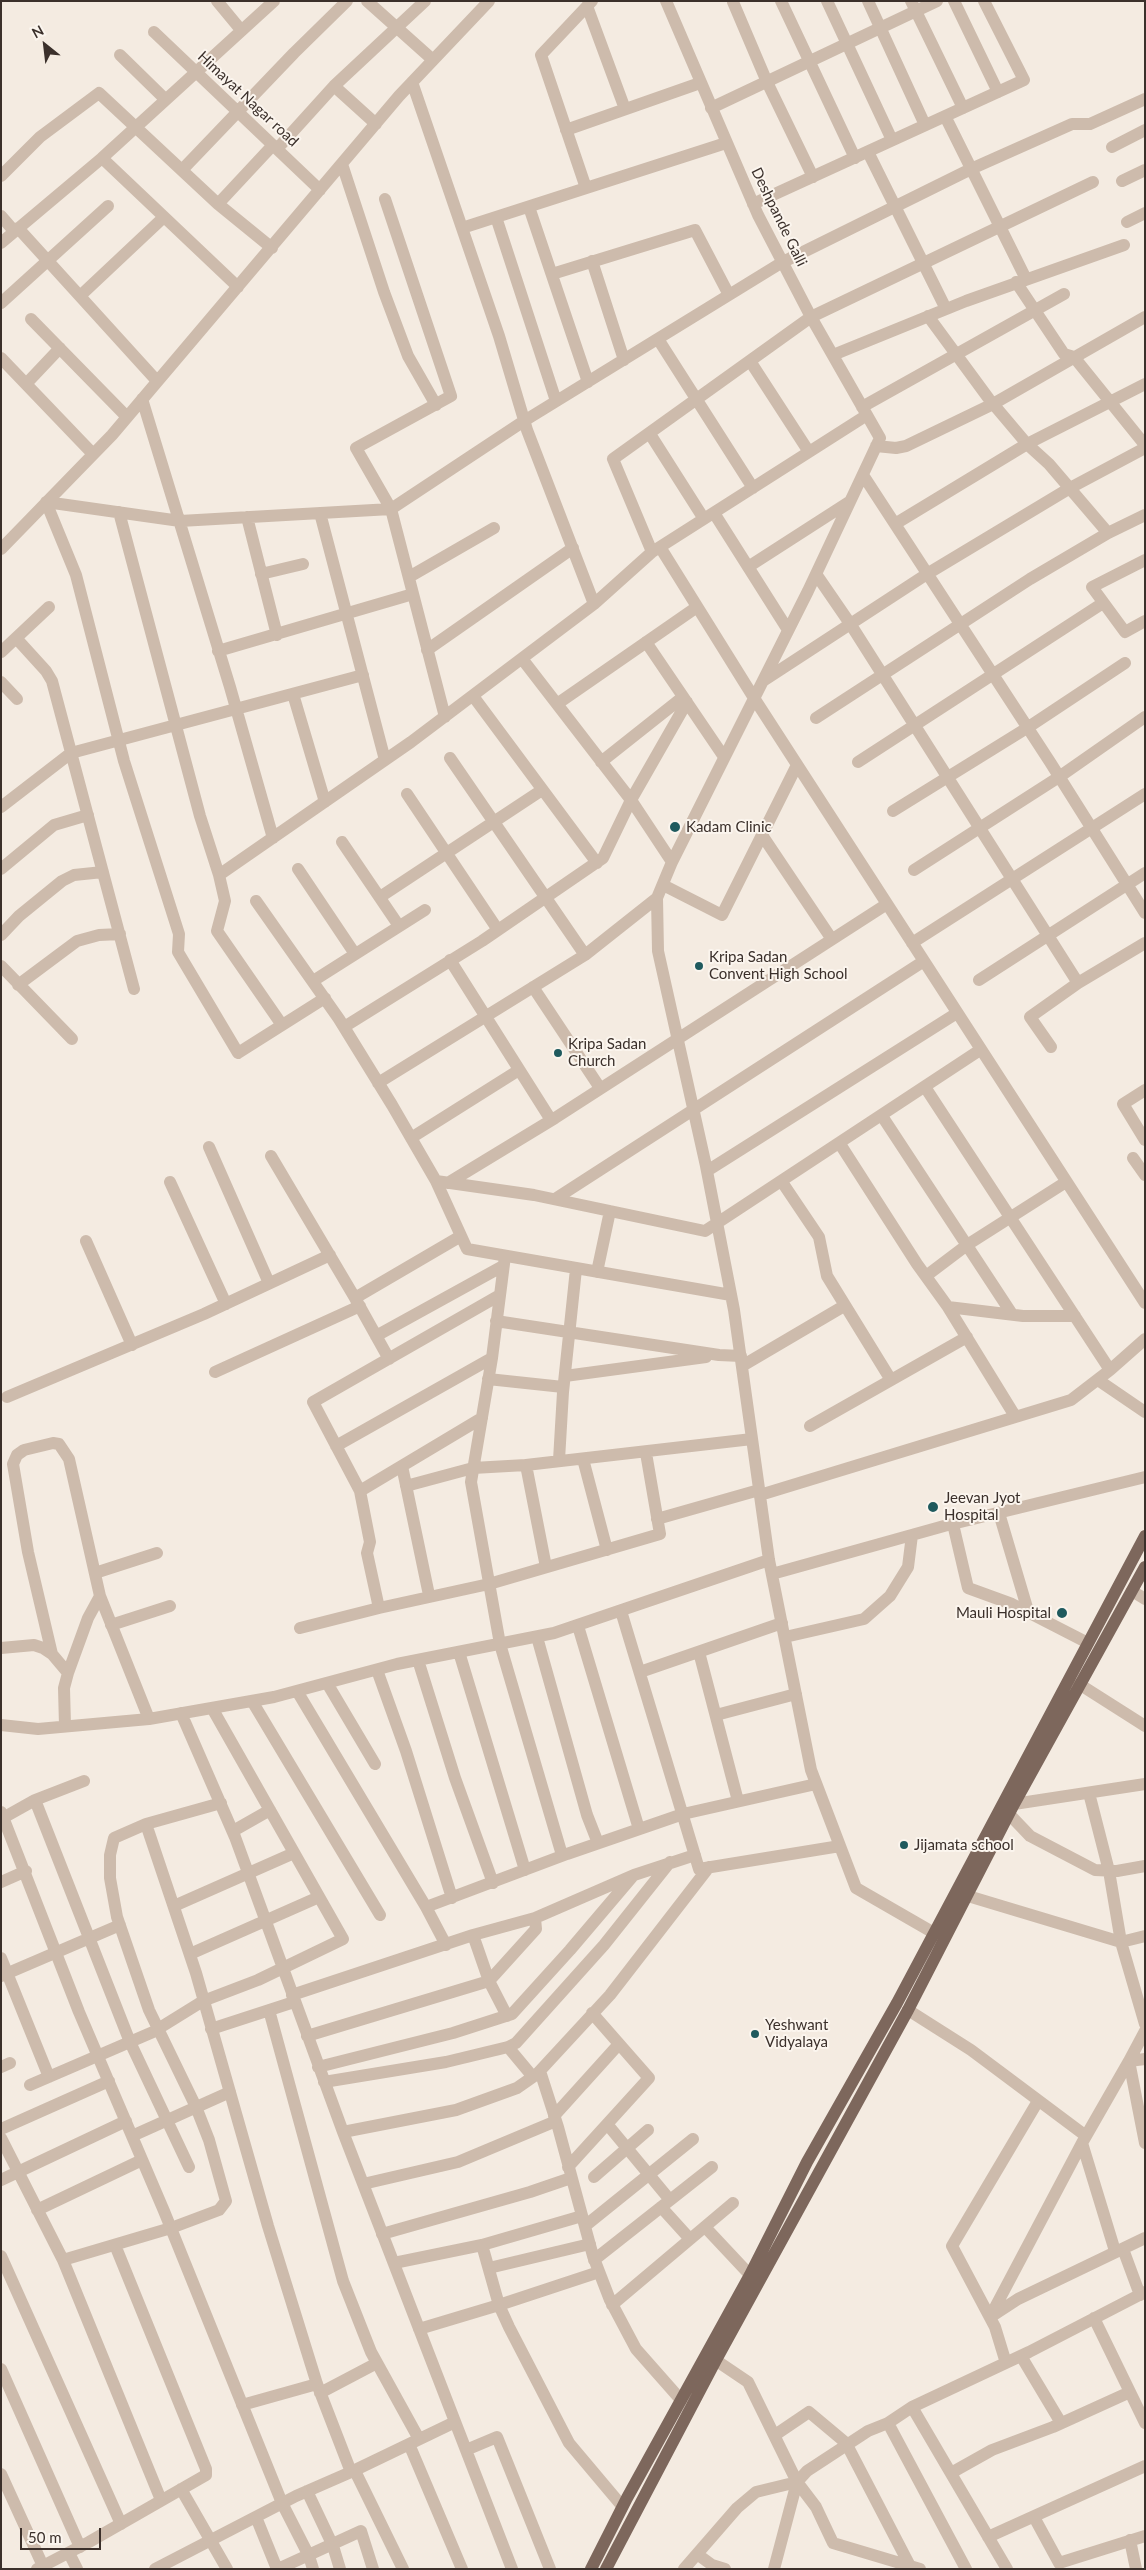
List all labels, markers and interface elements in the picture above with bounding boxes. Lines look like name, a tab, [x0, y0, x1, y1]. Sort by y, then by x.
north arrow	[20, 20, 70, 70]
text: N	[29, 21, 46, 41]
street label: Himayat Nagar road	[194, 48, 302, 150]
street label: Deshpande Galli	[747, 165, 811, 269]
place label: Kadam Clinic	[686, 818, 772, 836]
marker: Kadam Clinic	[668, 820, 682, 834]
place label: Kripa Sadan Convent High School	[709, 948, 848, 983]
marker: Kripa Sadan Convent High School	[693, 960, 705, 972]
place label: Kripa Sadan Church	[568, 1035, 646, 1070]
marker: Kripa Sadan Church	[552, 1047, 564, 1059]
place label: Jeevan Jyot Hospital	[944, 1489, 1020, 1524]
marker: Jeevan Jyot Hospital	[926, 1500, 940, 1514]
place label: Mauli Hospital	[956, 1604, 1051, 1622]
marker: Mauli Hospital	[1055, 1606, 1069, 1620]
place label: Jijamata school	[914, 1836, 1014, 1854]
marker: Jijamata school	[898, 1839, 910, 1851]
place label: Yeshwant Vidyalaya	[765, 2016, 828, 2051]
marker: Yeshwant Vidyalaya	[749, 2028, 761, 2040]
scale bar	[22, 2518, 104, 2550]
text: 50 m	[28, 2528, 62, 2546]

